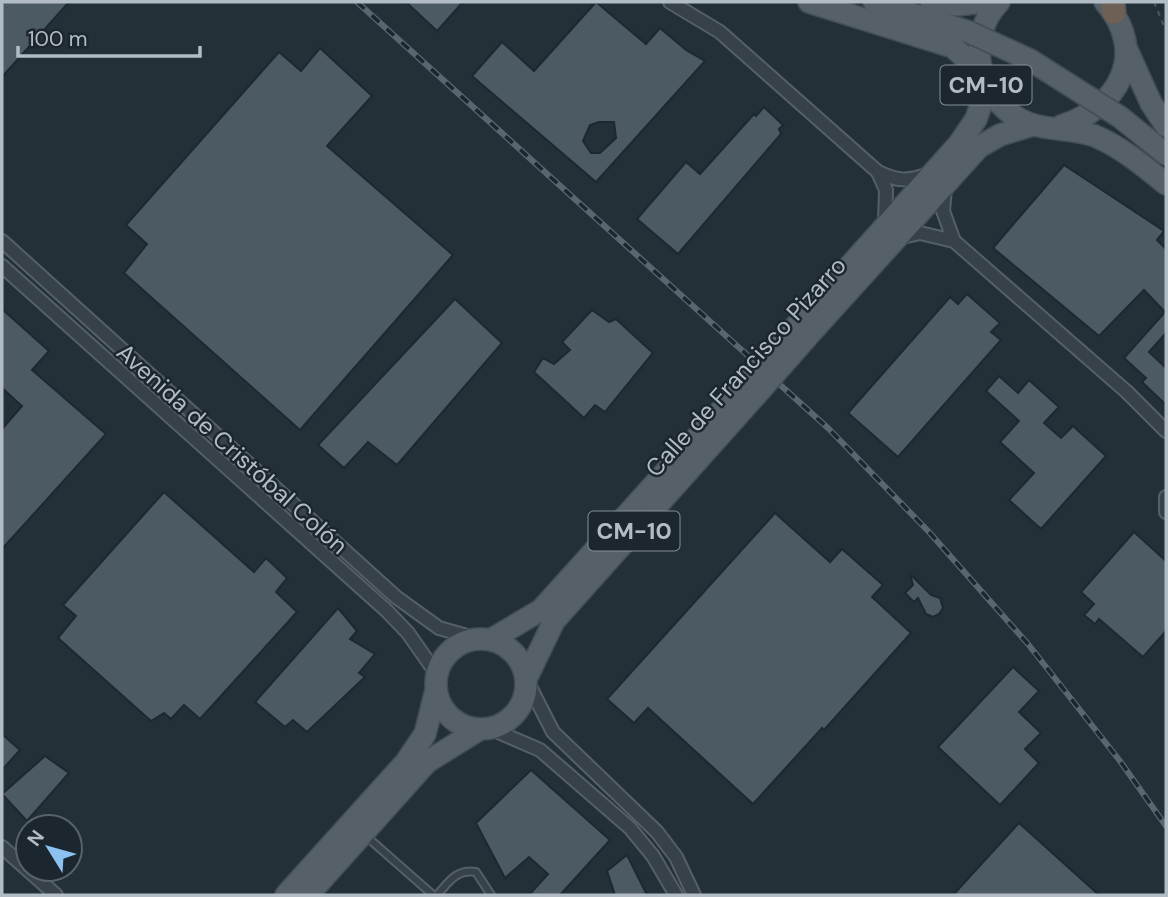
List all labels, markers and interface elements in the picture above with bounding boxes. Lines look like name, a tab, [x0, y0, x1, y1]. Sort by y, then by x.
scale bar	[18, 14, 200, 58]
text: 100 m	[28, 25, 88, 53]
road number: CM-10	[940, 66, 1032, 104]
street label: Calle de Francisco Pizarro	[639, 250, 853, 483]
street label: Avenida de Cristóbal Colón	[110, 336, 354, 561]
road number: CM-10	[588, 512, 680, 551]
north arrow	[14, 813, 84, 883]
text: N	[22, 825, 50, 851]

